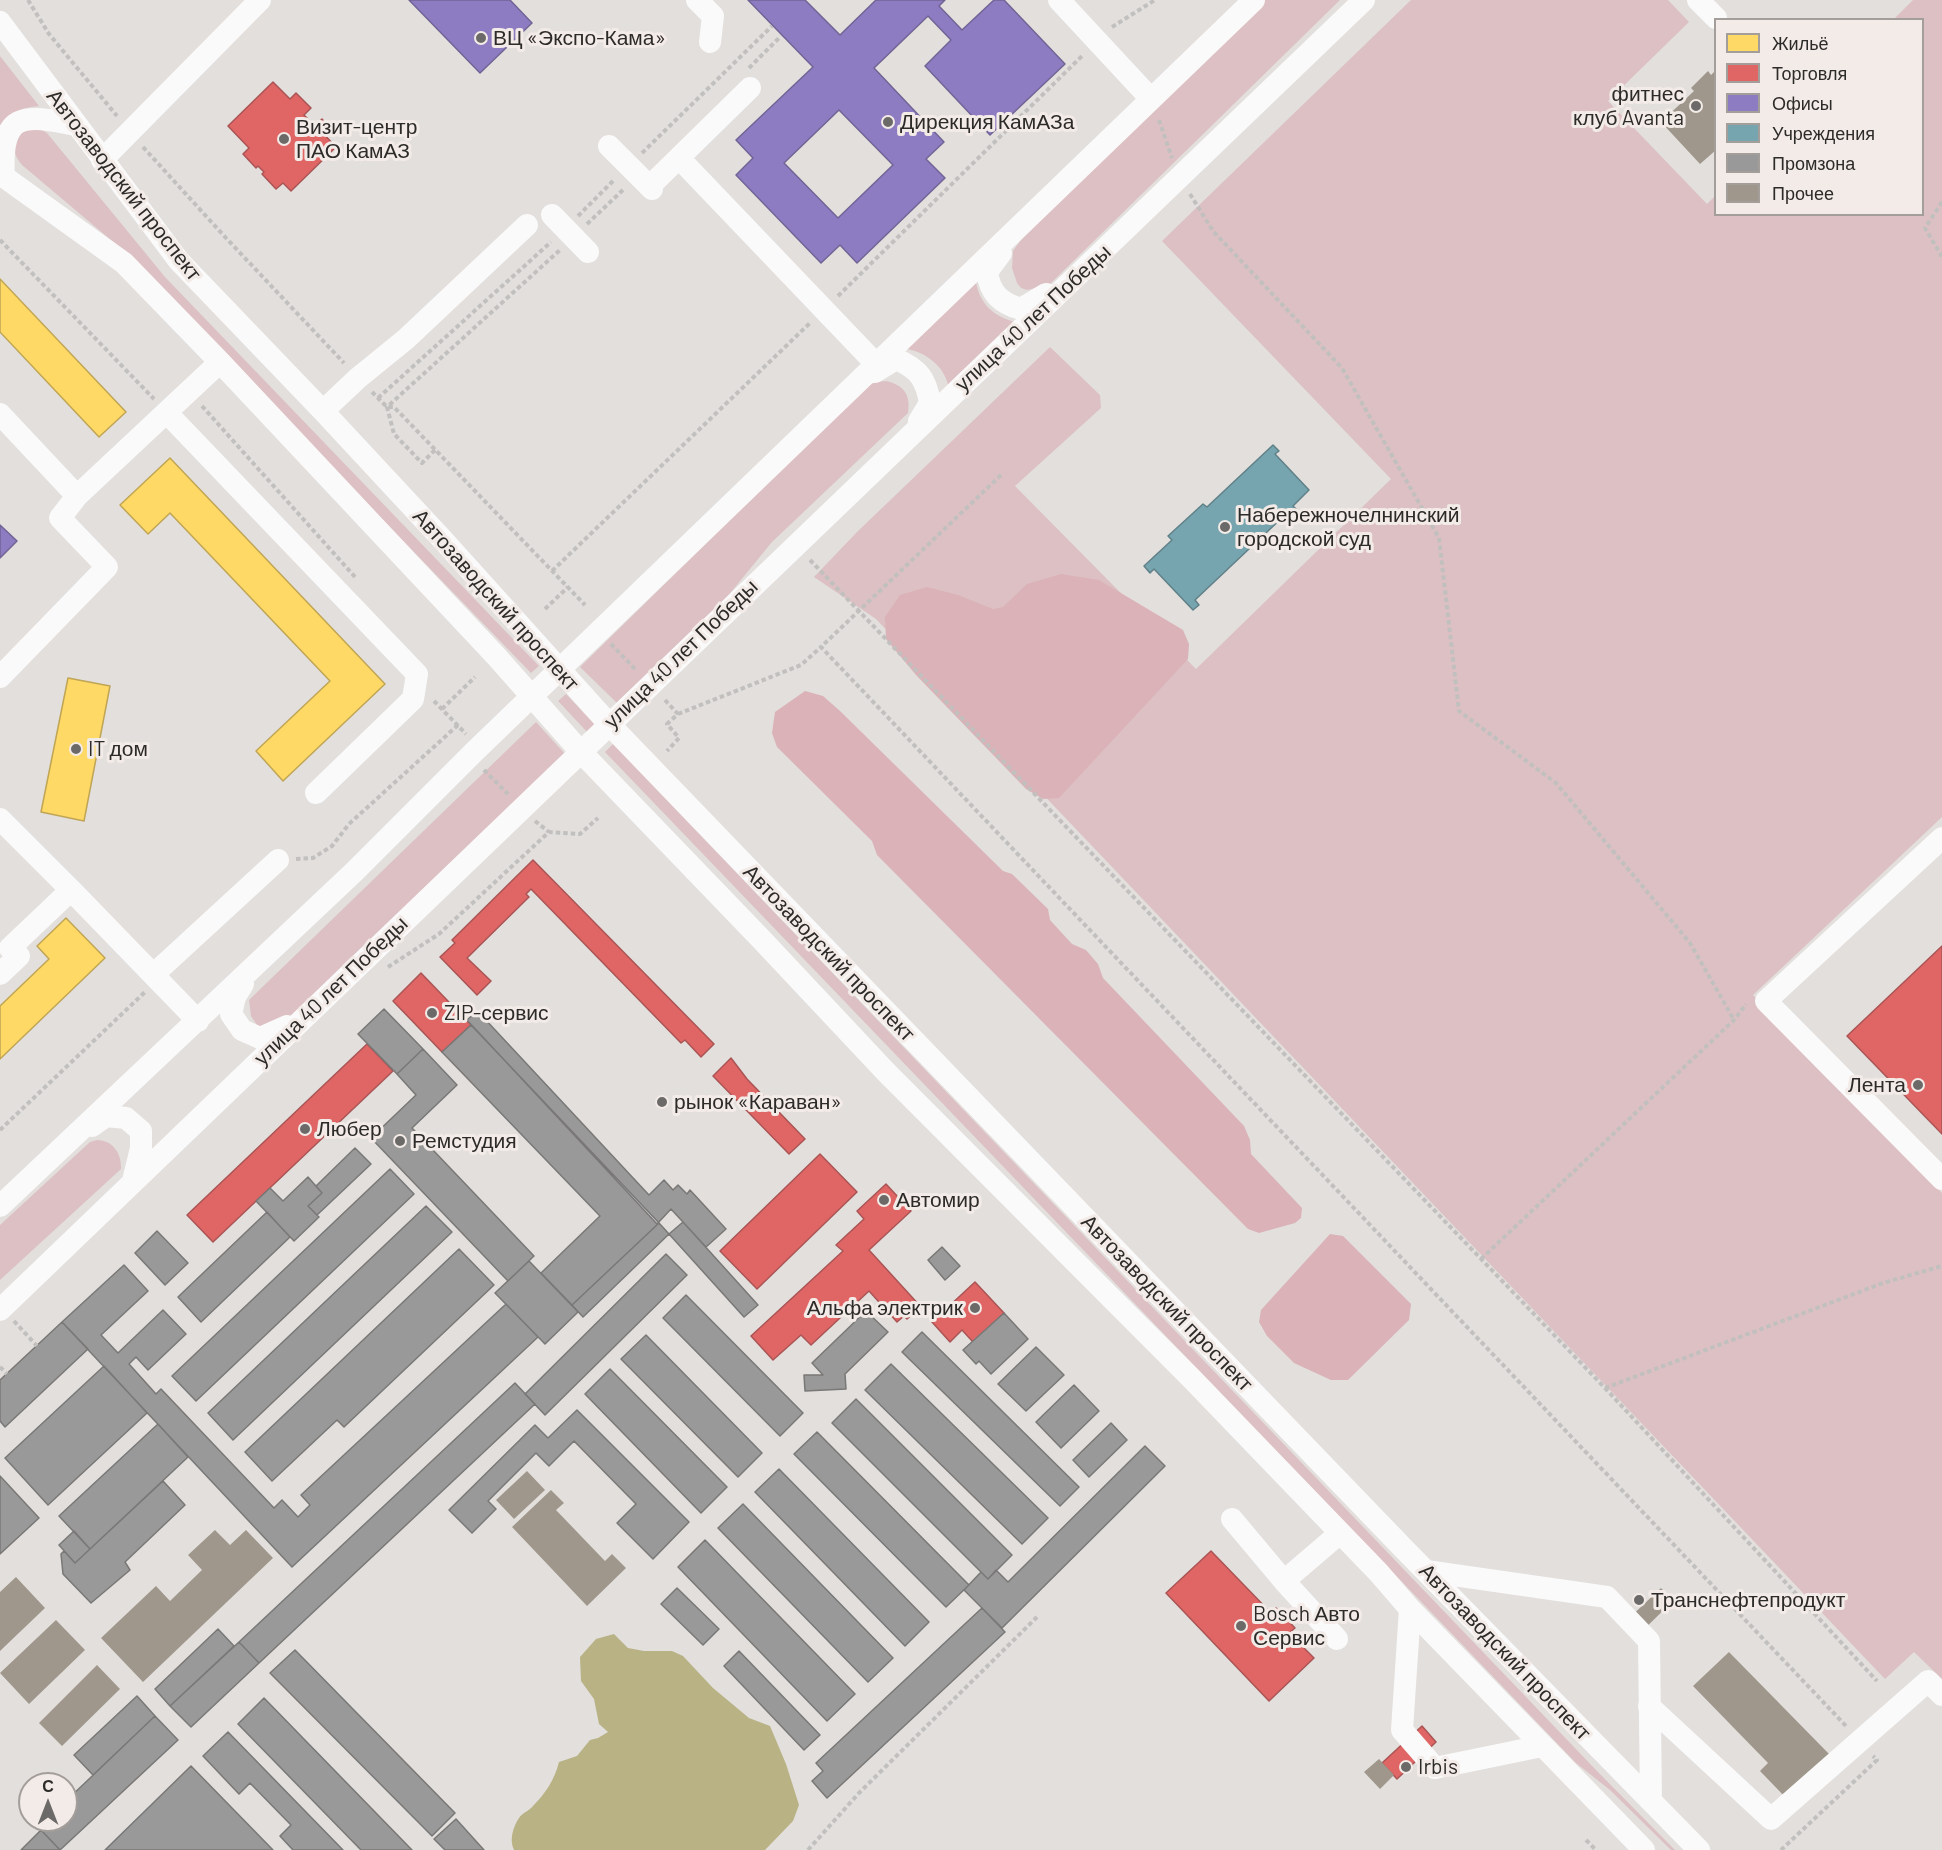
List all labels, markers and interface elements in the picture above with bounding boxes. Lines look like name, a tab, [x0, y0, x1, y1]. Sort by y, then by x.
legend	[1714, 18, 1924, 216]
place label: ВЦ «Экспо-Кама»	[493, 25, 666, 51]
marker: ВЦ «Экспо-Кама»	[474, 31, 488, 45]
text: Жильё	[1772, 32, 1829, 54]
text: Торговля	[1772, 62, 1847, 84]
place label: фитнес клуб Avanta	[1573, 81, 1684, 131]
street label: Автозаводский проспект	[41, 84, 207, 286]
text: Офисы	[1772, 92, 1833, 114]
marker: фитнес клуб Avanta	[1689, 99, 1703, 113]
place label: Дирекция КамАЗа	[900, 109, 1074, 135]
place label: Визит-центр ПАО КамАЗ	[296, 114, 417, 164]
marker: Дирекция КамАЗа	[881, 115, 895, 129]
text: Учреждения	[1772, 122, 1875, 144]
marker: Визит-центр ПАО КамАЗ	[277, 132, 291, 146]
text: Промзона	[1772, 152, 1855, 174]
text: Прочее	[1772, 182, 1834, 204]
street label: улица 40 лет Победы	[950, 239, 1116, 397]
place label: Набережночелнинский городской суд	[1237, 502, 1460, 552]
street label: Автозаводский проспект	[408, 504, 584, 696]
marker: Набережночелнинский городской суд	[1218, 520, 1232, 534]
street label: улица 40 лет Победы	[599, 574, 763, 734]
place label: IT дом	[88, 736, 148, 762]
marker: IT дом	[69, 742, 83, 756]
street label: Автозаводский проспект	[738, 859, 920, 1047]
street label: улица 40 лет Победы	[249, 911, 413, 1071]
place label: ZIP-сервис	[444, 1000, 549, 1026]
marker: ZIP-сервис	[425, 1006, 439, 1020]
place label: Лента	[1848, 1072, 1906, 1098]
marker: Лента	[1911, 1078, 1925, 1092]
place label: рынок «Караван»	[674, 1089, 842, 1115]
marker: рынок «Караван»	[655, 1095, 669, 1109]
place label: Любер	[317, 1116, 382, 1142]
marker: Любер	[298, 1122, 312, 1136]
place label: Ремстудия	[412, 1128, 517, 1154]
marker: Ремстудия	[393, 1134, 407, 1148]
place label: Автомир	[896, 1187, 980, 1213]
marker: Автомир	[877, 1193, 891, 1207]
street label: Автозаводский проспект	[1076, 1209, 1258, 1397]
place label: Альфа электрик	[807, 1295, 963, 1321]
marker: Альфа электрик	[968, 1301, 982, 1315]
street label: Автозаводский проспект	[1414, 1558, 1596, 1746]
place label: Транснефтепродукт	[1651, 1587, 1845, 1613]
marker: Транснефтепродукт	[1632, 1593, 1646, 1607]
place label: Bosch Авто Сервис	[1253, 1601, 1360, 1651]
marker: Bosch Авто Сервис	[1234, 1619, 1248, 1633]
place label: Irbis	[1418, 1754, 1458, 1780]
marker: Irbis	[1399, 1760, 1413, 1774]
north arrow	[18, 1772, 78, 1832]
text: С	[42, 1776, 54, 1795]

